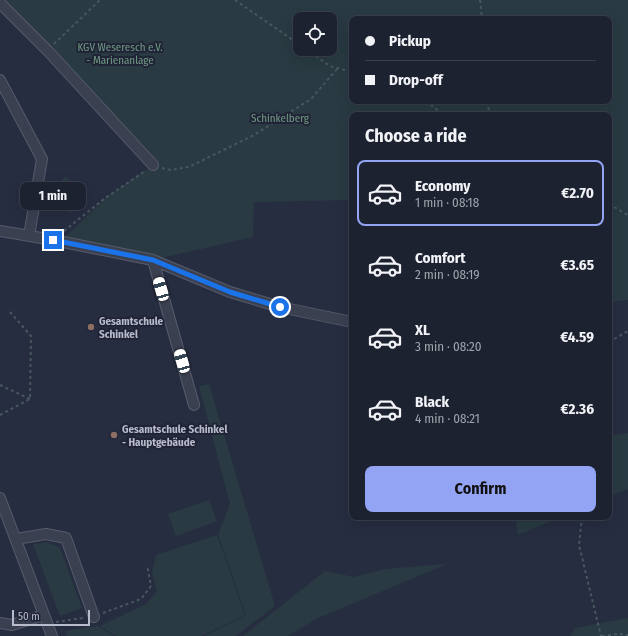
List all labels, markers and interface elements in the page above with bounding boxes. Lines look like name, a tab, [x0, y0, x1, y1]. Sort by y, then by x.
map controls	[293, 12, 337, 56]
button: locate	[293, 12, 337, 56]
text: Pickup	[389, 32, 431, 50]
park label: KGV Weseresch e.V. - Marienanlage	[77, 41, 163, 67]
text: Drop-off	[389, 71, 443, 89]
park label: Schinkelberg	[251, 112, 310, 125]
text: Choose a ride	[365, 125, 467, 147]
icon: car	[367, 175, 403, 211]
text: Economy	[415, 177, 470, 195]
callout: 1 min	[20, 182, 86, 210]
text: €2.70	[561, 184, 594, 202]
text: 1 min	[39, 188, 67, 203]
text: 1 min · 08:18	[415, 195, 479, 210]
route end	[44, 231, 62, 249]
icon: car	[367, 247, 403, 283]
text: Comfort	[415, 249, 466, 267]
text: €3.65	[560, 256, 594, 274]
text: 2 min · 08:19	[415, 267, 480, 282]
car	[152, 276, 170, 302]
route start	[271, 298, 289, 316]
place label: Gesamtschule Schinkel	[99, 315, 164, 341]
icon: car	[367, 319, 403, 355]
text: XL	[415, 321, 430, 339]
marker: Gesamtschule Schinkel	[86, 322, 96, 332]
text: €4.59	[560, 328, 594, 346]
text: 3 min · 08:20	[415, 339, 481, 354]
car	[173, 348, 191, 374]
icon: car	[367, 391, 403, 427]
text: Black	[415, 393, 449, 411]
text: €2.36	[561, 400, 594, 418]
text: 4 min · 08:21	[415, 411, 480, 426]
place label: Gesamtschule Schinkel - Hauptgebäude	[122, 423, 228, 449]
marker: Gesamtschule Schinkel - Hauptgebäude	[109, 430, 119, 440]
button: Confirm	[365, 466, 596, 512]
scale bar	[12, 608, 90, 627]
text: 50 m	[18, 610, 40, 623]

